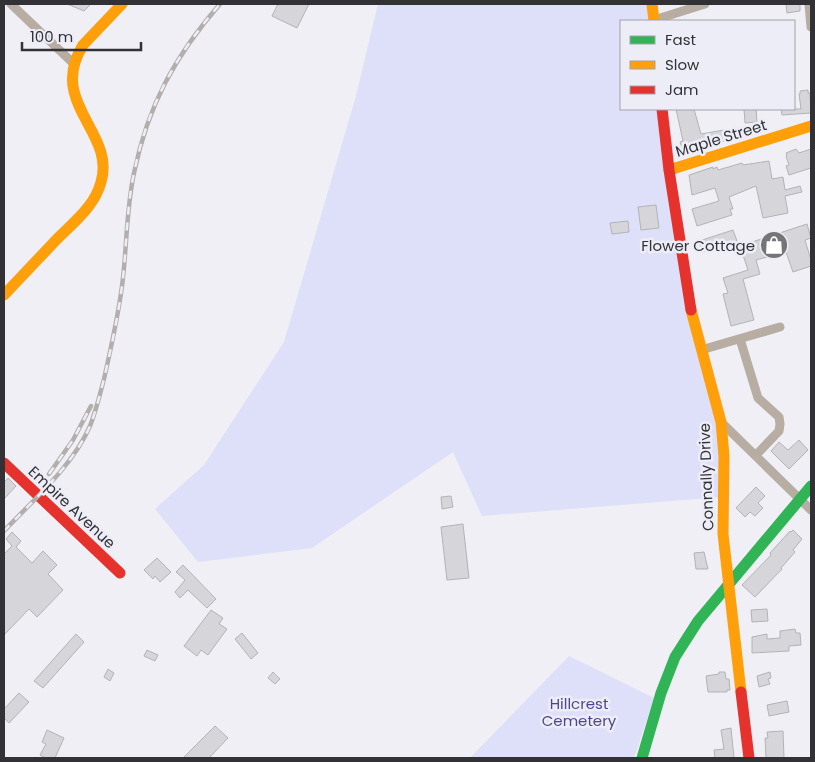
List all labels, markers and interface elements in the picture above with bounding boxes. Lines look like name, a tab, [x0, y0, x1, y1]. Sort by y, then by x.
scale bar	[22, 20, 141, 52]
legend	[620, 20, 795, 110]
text: 100 m	[30, 26, 73, 47]
text: Fast	[665, 29, 696, 50]
text: Slow	[665, 54, 700, 75]
text: Jam	[665, 79, 699, 100]
street label: Maple Street	[673, 114, 769, 162]
shop icon: Flower Cottage	[759, 230, 789, 260]
place label: Flower Cottage	[641, 235, 755, 256]
street label: Connally Drive	[694, 423, 718, 531]
street label: Empire Avenue	[24, 461, 120, 553]
park label: Hillcrest Cemetery	[542, 693, 617, 731]

